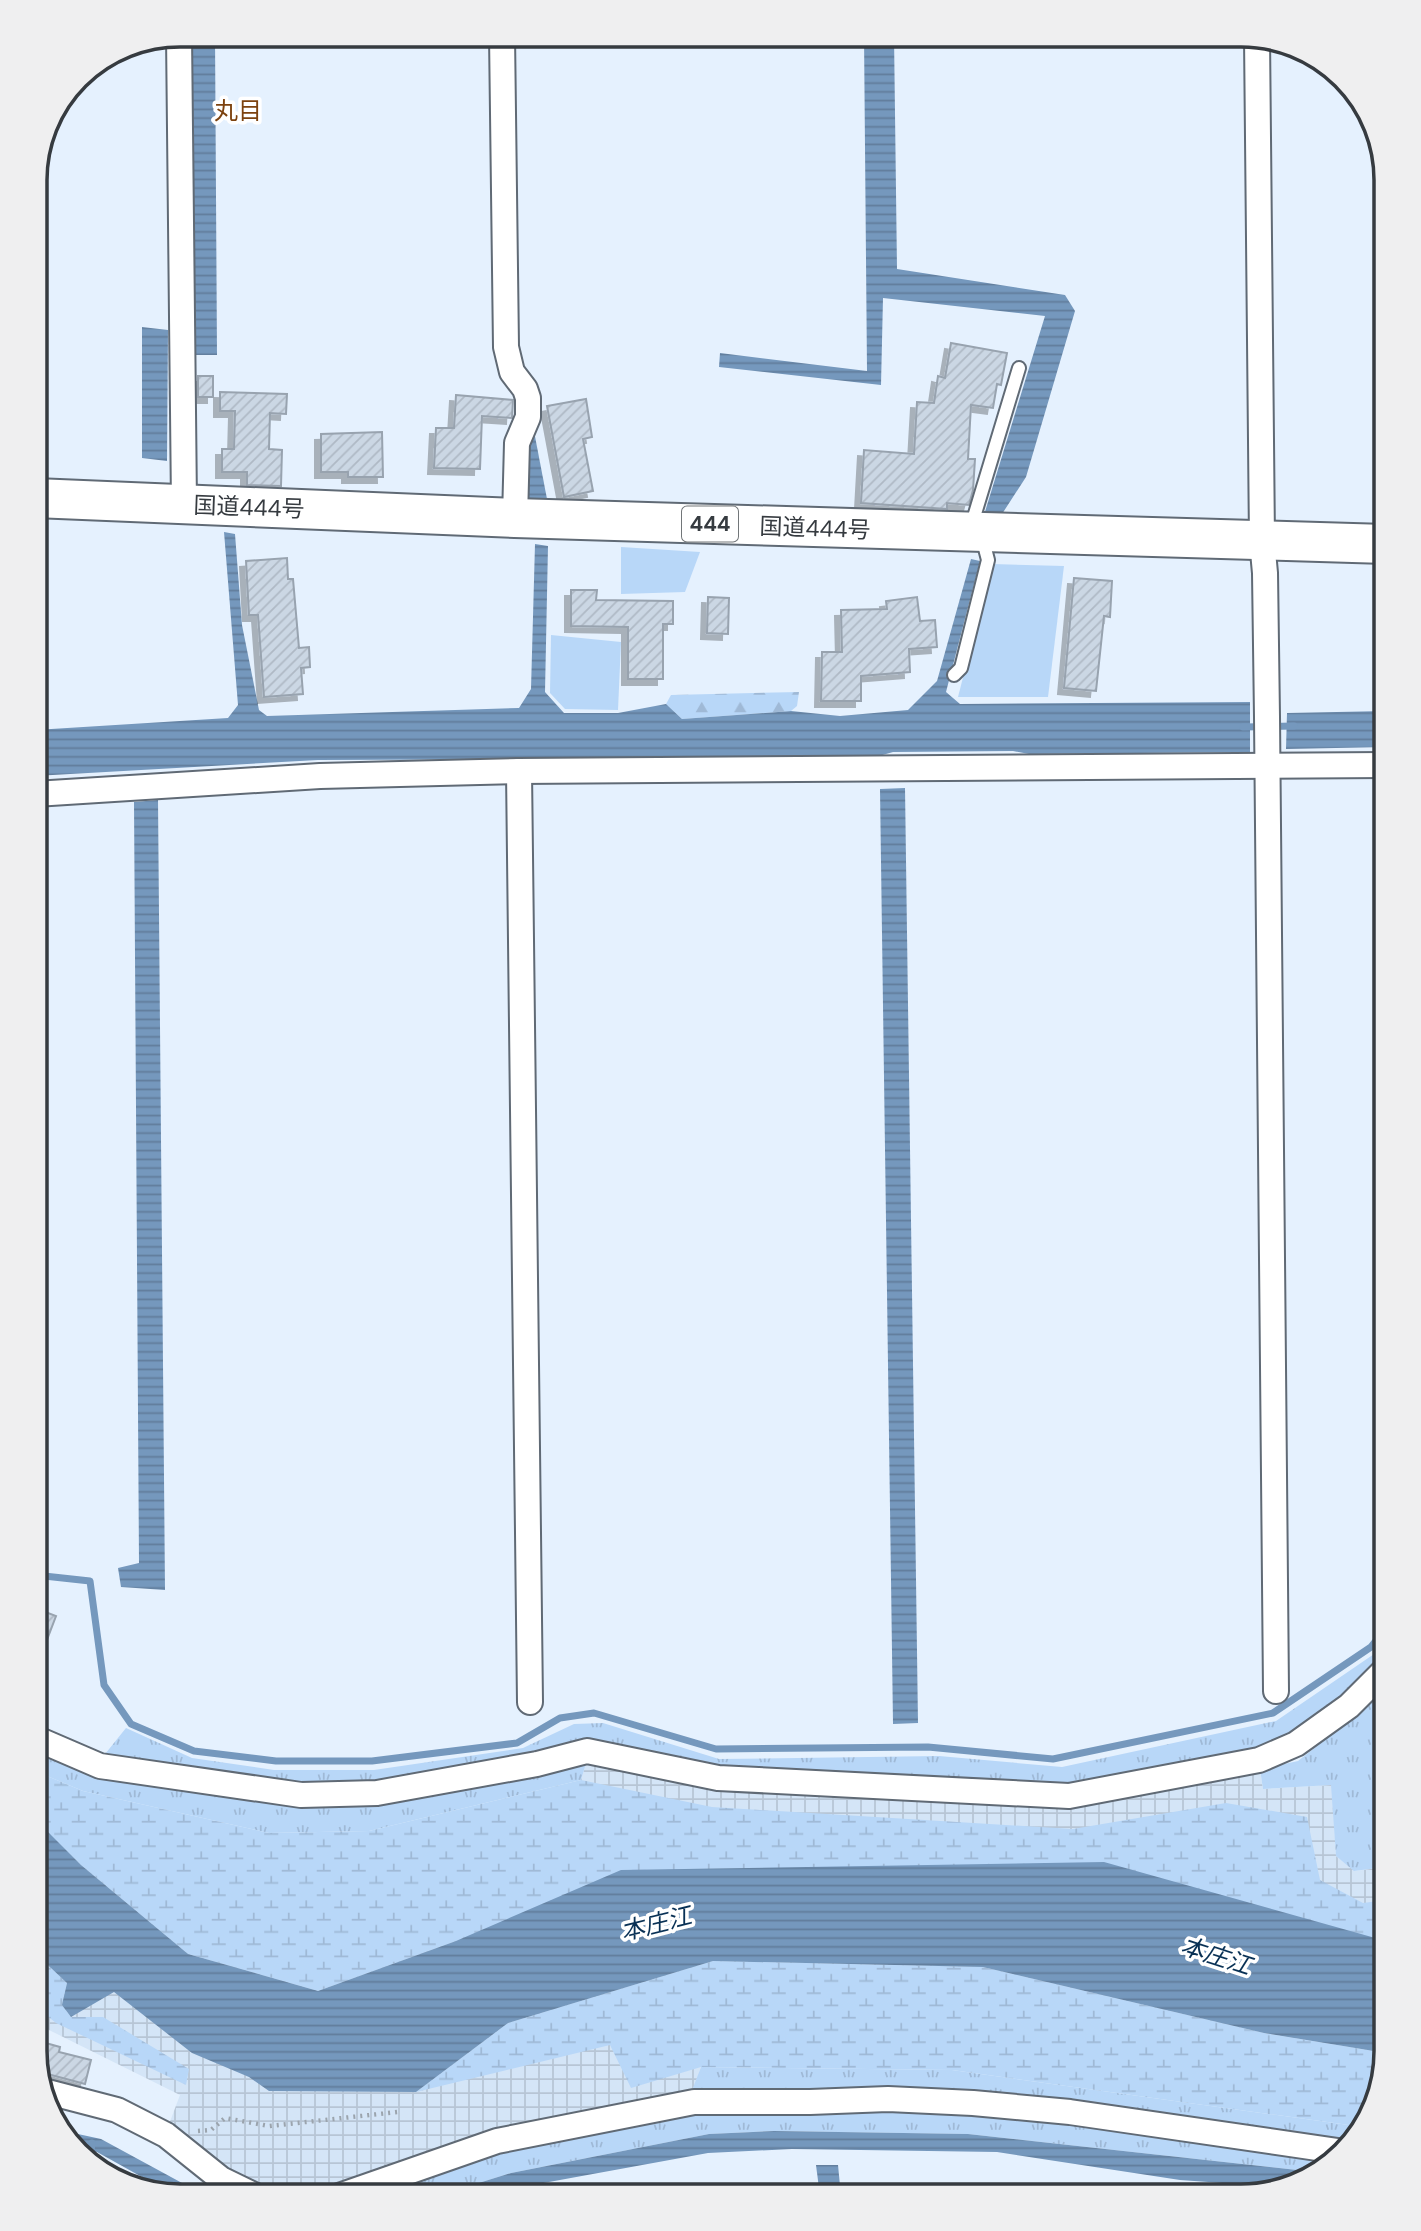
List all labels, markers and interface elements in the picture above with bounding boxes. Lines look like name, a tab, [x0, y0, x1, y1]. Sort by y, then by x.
district label: 丸目	[214, 95, 262, 126]
street label: 国道444号	[193, 490, 305, 524]
road number: 444	[682, 506, 738, 542]
street label: 国道444号	[759, 511, 871, 545]
water label: 本庄江	[617, 1899, 697, 1947]
water label: 本庄江	[1177, 1930, 1258, 1982]

